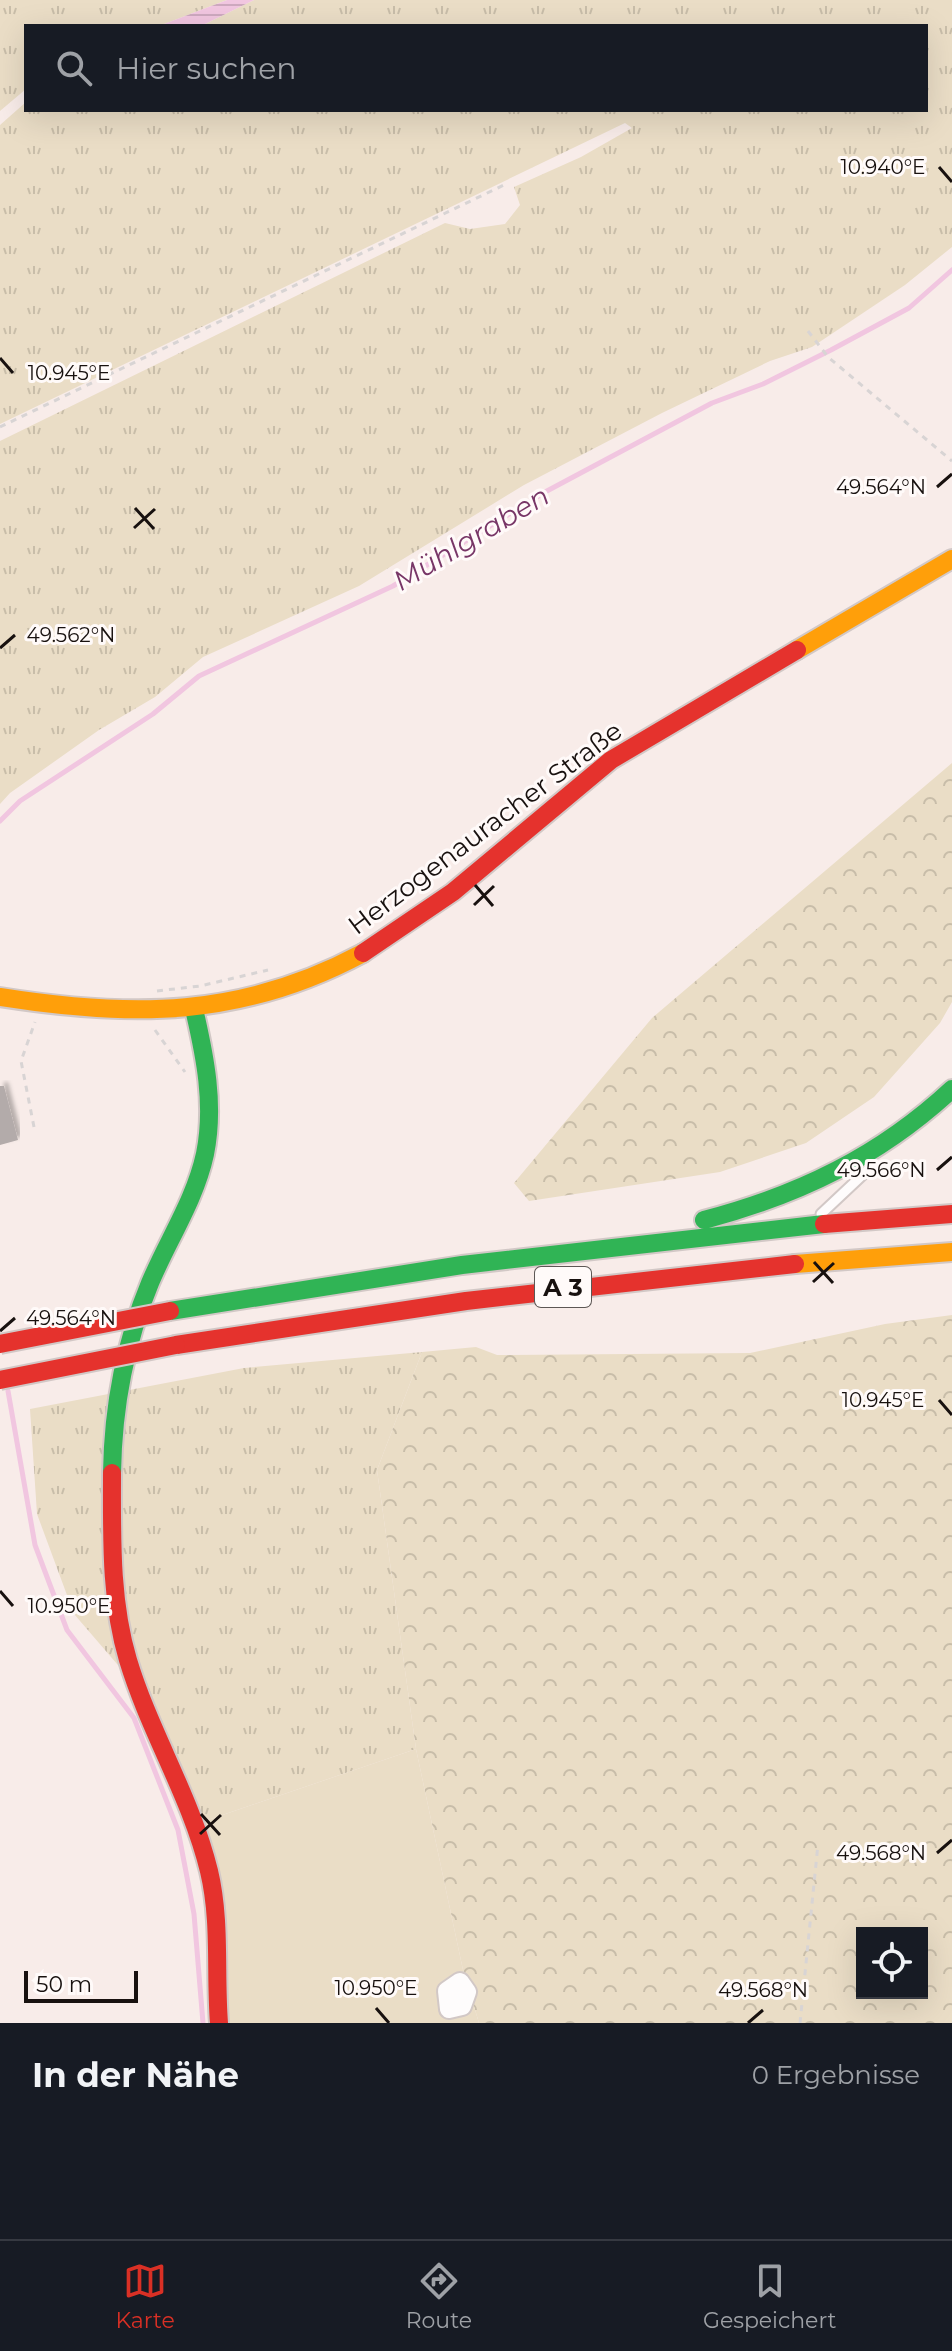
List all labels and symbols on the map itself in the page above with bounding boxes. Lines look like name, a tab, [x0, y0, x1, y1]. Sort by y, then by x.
text: 10.940°E	[841, 155, 925, 179]
text: 10.945°E	[28, 361, 110, 385]
text: 49.564°N	[836, 475, 926, 499]
water label: Mühlgraben	[387, 478, 555, 598]
text: 49.562°N	[27, 623, 115, 647]
street label: Herzogenauracher Straße	[342, 715, 628, 941]
text: 49.566°N	[836, 1158, 926, 1182]
road number: A 3	[535, 1267, 591, 1307]
text: 49.564°N	[26, 1306, 116, 1330]
text: 10.945°E	[842, 1388, 924, 1412]
text: 10.950°E	[27, 1594, 111, 1618]
text: 49.568°N	[836, 1841, 926, 1865]
scale bar	[24, 1967, 138, 2003]
text: 10.950°E	[334, 1976, 418, 2000]
text: 49.568°N	[718, 1978, 808, 2002]

